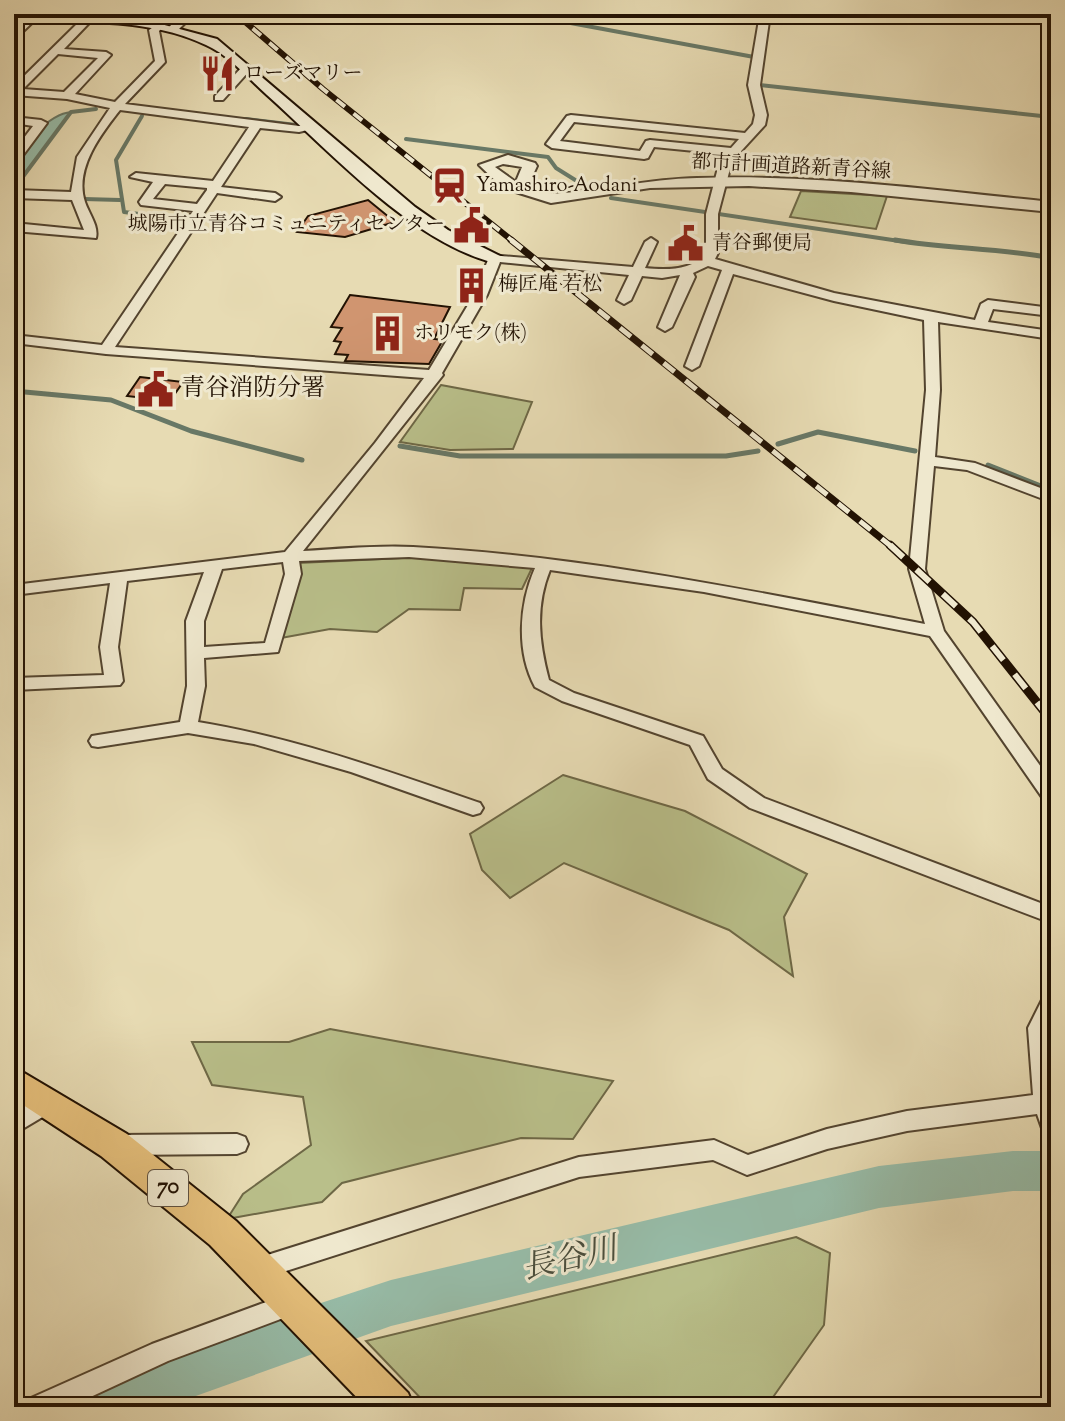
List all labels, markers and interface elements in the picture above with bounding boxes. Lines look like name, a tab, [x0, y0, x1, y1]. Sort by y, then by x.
restaurant icon: ローズマリー	[199, 55, 237, 93]
place label: ローズマリー	[244, 60, 363, 89]
street label: 都市計画道路新青谷線	[690, 148, 892, 188]
station icon: Yamashiro-Aodani	[431, 167, 469, 205]
place label: Yamashiro-Aodani	[476, 172, 638, 201]
public building icon: 城陽市立青谷コミュニティセンター	[452, 206, 490, 244]
place label: 城陽市立青谷コミュニティセンター	[128, 211, 445, 240]
public building icon: 青谷郵便局	[667, 225, 705, 263]
place label: 青谷郵便局	[712, 230, 812, 259]
building icon: 梅匠庵 若松	[453, 266, 491, 304]
place label: 梅匠庵 若松	[498, 271, 602, 300]
building icon: ホリモク(株)	[369, 315, 407, 353]
place label: ホリモク(株)	[414, 320, 527, 349]
public building icon: 青谷消防分署	[136, 370, 174, 408]
place label: 青谷消防分署	[181, 372, 325, 406]
road number: 70	[148, 1170, 188, 1206]
water label: 長谷川	[518, 1226, 625, 1293]

